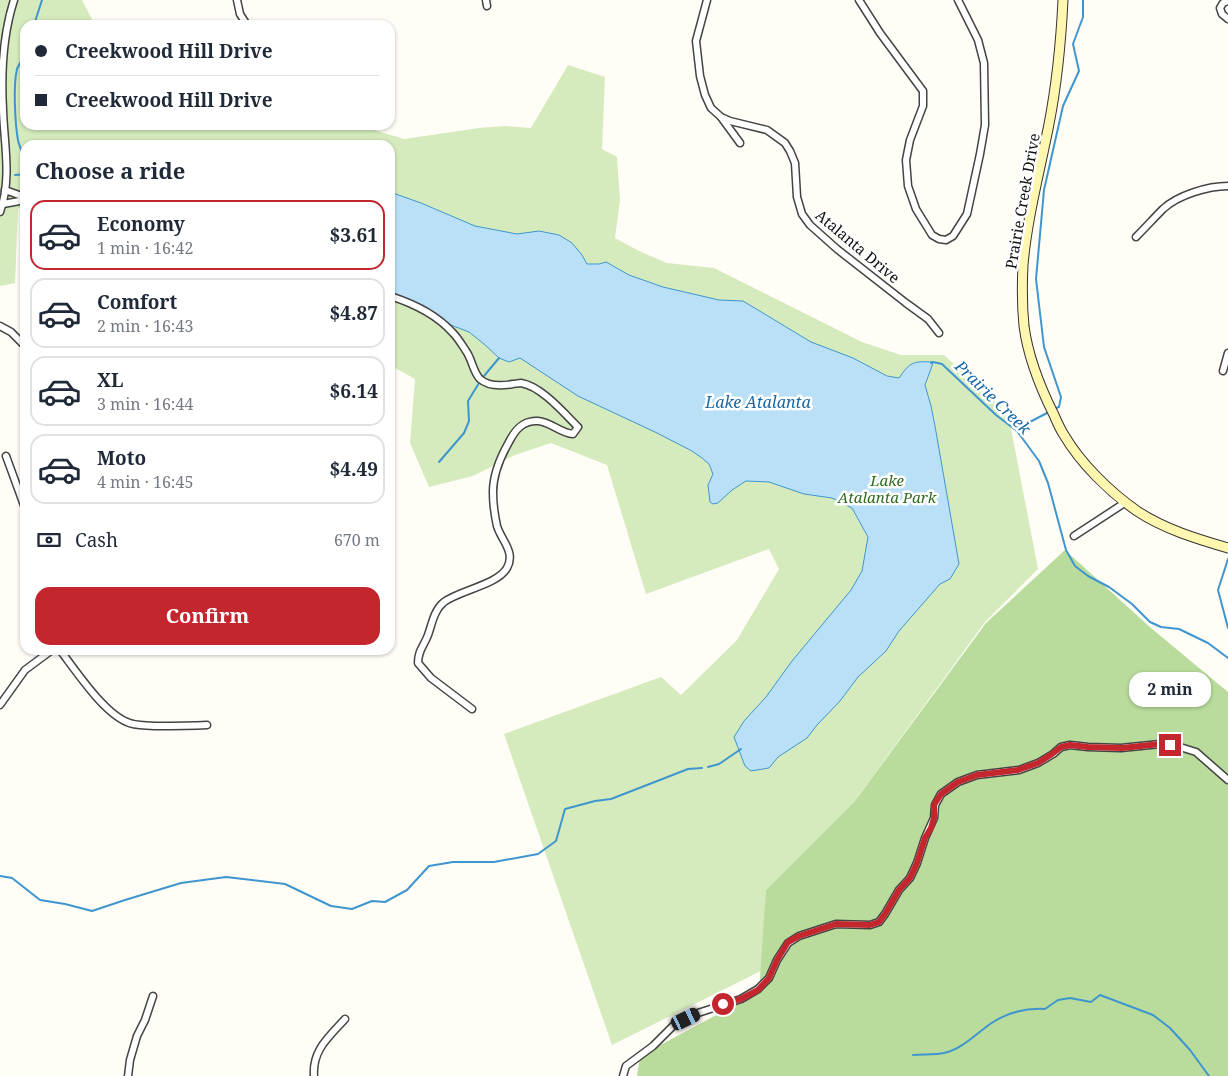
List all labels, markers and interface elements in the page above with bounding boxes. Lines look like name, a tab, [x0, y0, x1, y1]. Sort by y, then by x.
text: Creekwood Hill Drive	[65, 38, 273, 64]
text: Creekwood Hill Drive	[65, 87, 273, 113]
street label: Prairie Creek Drive	[1000, 132, 1044, 270]
text: Choose a ride	[35, 155, 185, 185]
street label: Atalanta Drive	[812, 205, 904, 287]
text: Economy	[97, 211, 185, 237]
icon: car	[37, 213, 82, 258]
text: $3.61	[329, 222, 378, 248]
text: 1 min · 16:42	[97, 237, 193, 259]
text: Comfort	[97, 289, 177, 315]
icon: car	[37, 291, 82, 336]
text: $4.87	[329, 300, 378, 326]
text: 2 min · 16:43	[97, 315, 193, 337]
water label: Prairie Creek	[949, 354, 1036, 439]
text: XL	[97, 367, 123, 393]
icon: car	[37, 369, 82, 414]
text: $6.14	[329, 378, 378, 404]
water label: Lake Atalanta	[704, 391, 811, 413]
text: 3 min · 16:44	[97, 393, 193, 415]
text: Moto	[97, 445, 146, 471]
icon: car	[37, 447, 82, 492]
text: $4.49	[329, 456, 378, 482]
park label: Lake Atalanta Park	[837, 470, 937, 507]
text: 4 min · 16:45	[97, 471, 193, 493]
icon: cash	[35, 526, 63, 554]
text: Cash	[75, 527, 118, 553]
text: 670 m	[334, 529, 380, 551]
button: Confirm	[35, 587, 380, 645]
callout: 2 min	[1129, 672, 1211, 708]
text: 2 min	[1147, 678, 1193, 700]
route end	[1159, 734, 1181, 756]
route start	[712, 993, 734, 1015]
car	[669, 1006, 702, 1032]

